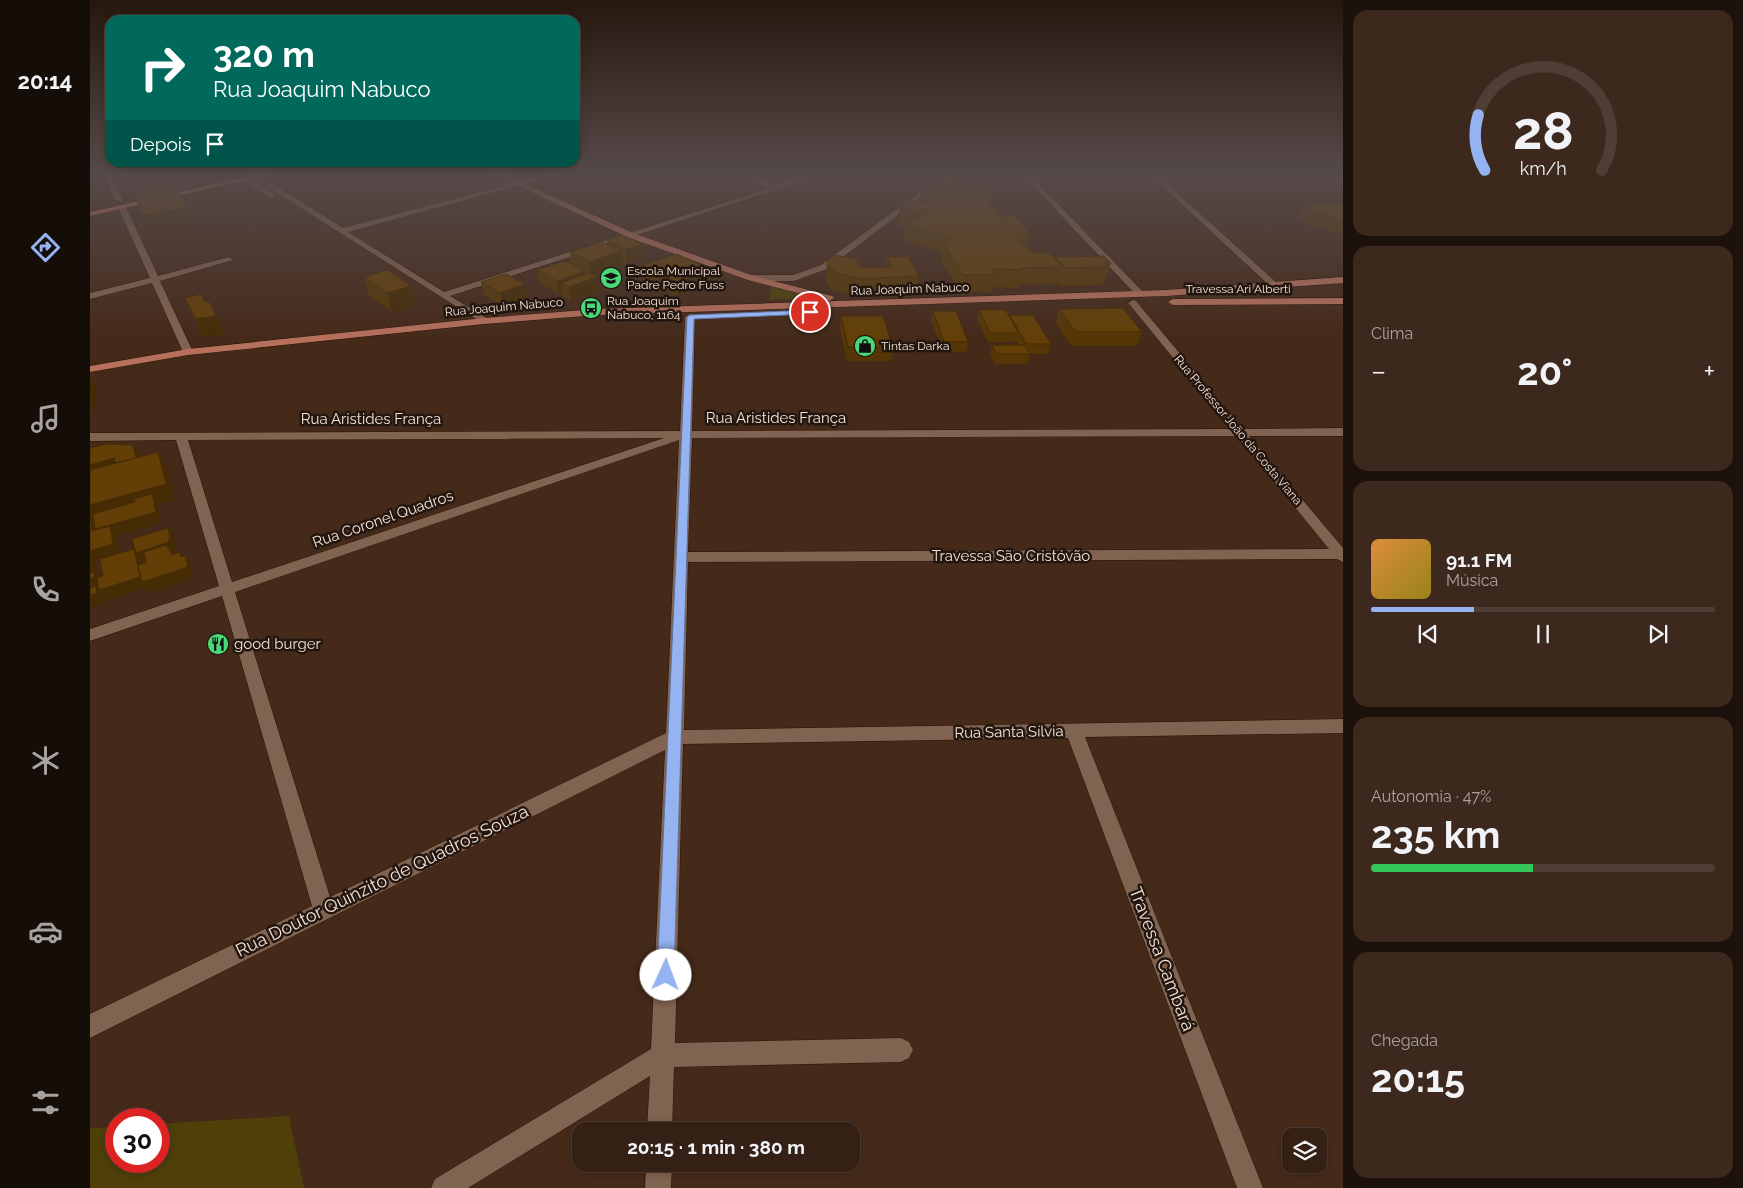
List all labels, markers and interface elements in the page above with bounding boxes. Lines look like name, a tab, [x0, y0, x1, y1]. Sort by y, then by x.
text: 320 m	[213, 34, 315, 75]
icon: right	[130, 35, 195, 100]
text: 20:14	[18, 68, 72, 94]
text: Rua Joaquim Nabuco	[213, 76, 431, 102]
text: 28	[1513, 100, 1573, 161]
icon: arrive	[201, 130, 229, 158]
text: Depois	[130, 133, 191, 155]
text: km/h	[1519, 158, 1567, 179]
icon: directions	[28, 230, 63, 265]
place label: Escola Municipal Padre Pedro Fuss	[627, 264, 724, 292]
school or university icon: Escola Municipal Padre Pedro Fuss	[599, 266, 623, 290]
street label: Rua Joaquim Nabuco	[850, 280, 970, 298]
street label: Travessa Ari Alberti	[1185, 282, 1291, 296]
pin	[789, 291, 831, 333]
place label: Rua Joaquim Nabuco, 1164	[607, 294, 681, 322]
street label: Rua Joaquim Nabuco	[444, 295, 564, 319]
bus stop icon: Rua Joaquim Nabuco, 1164	[579, 296, 603, 320]
icon: arrive	[796, 298, 824, 326]
text: Clima	[1371, 324, 1413, 343]
shop icon: Tintas Darka	[853, 334, 877, 358]
place label: Tintas Darka	[881, 339, 949, 353]
text: 20°	[1517, 349, 1572, 394]
street label: Rua Professor João da Costa Viana	[1171, 352, 1305, 508]
text: −	[1371, 355, 1386, 388]
text: +	[1703, 355, 1715, 388]
icon: music	[28, 401, 63, 436]
street label: Rua Aristides França	[706, 409, 846, 427]
street label: Rua Aristides França	[301, 410, 441, 428]
street label: Rua Coronel Quadros	[310, 486, 456, 552]
street label: Travessa São Cristóvão	[932, 547, 1090, 565]
text: 91.1 FM	[1446, 549, 1512, 571]
text: Música	[1446, 571, 1498, 590]
icon: phone	[28, 572, 63, 607]
icon: previous	[1414, 620, 1442, 648]
icon: pause	[1529, 620, 1557, 648]
icon: next	[1644, 620, 1672, 648]
restaurant icon: good burger	[206, 632, 230, 656]
place label: good burger	[234, 635, 322, 653]
street label: Rua Santa Sílvia	[954, 722, 1064, 742]
icon: climate	[28, 743, 63, 778]
text: Autonomia · 47%	[1371, 787, 1491, 806]
street label: Rua Doutor Quinzito de Quadros Souza	[232, 800, 532, 961]
text: 235 km	[1371, 812, 1500, 857]
street label: Travessa Cambará	[1125, 884, 1200, 1034]
icon: car	[28, 914, 63, 949]
position arrow	[639, 948, 691, 1000]
text: Chegada	[1371, 1031, 1438, 1050]
text: 20:15	[1371, 1056, 1465, 1101]
icon: filters	[28, 1085, 63, 1120]
speed limit sign: 30	[105, 1108, 170, 1173]
map controls	[1282, 1128, 1327, 1173]
button: layers	[1282, 1128, 1327, 1173]
text: 20:15 · 1 min · 380 m	[627, 1136, 805, 1158]

